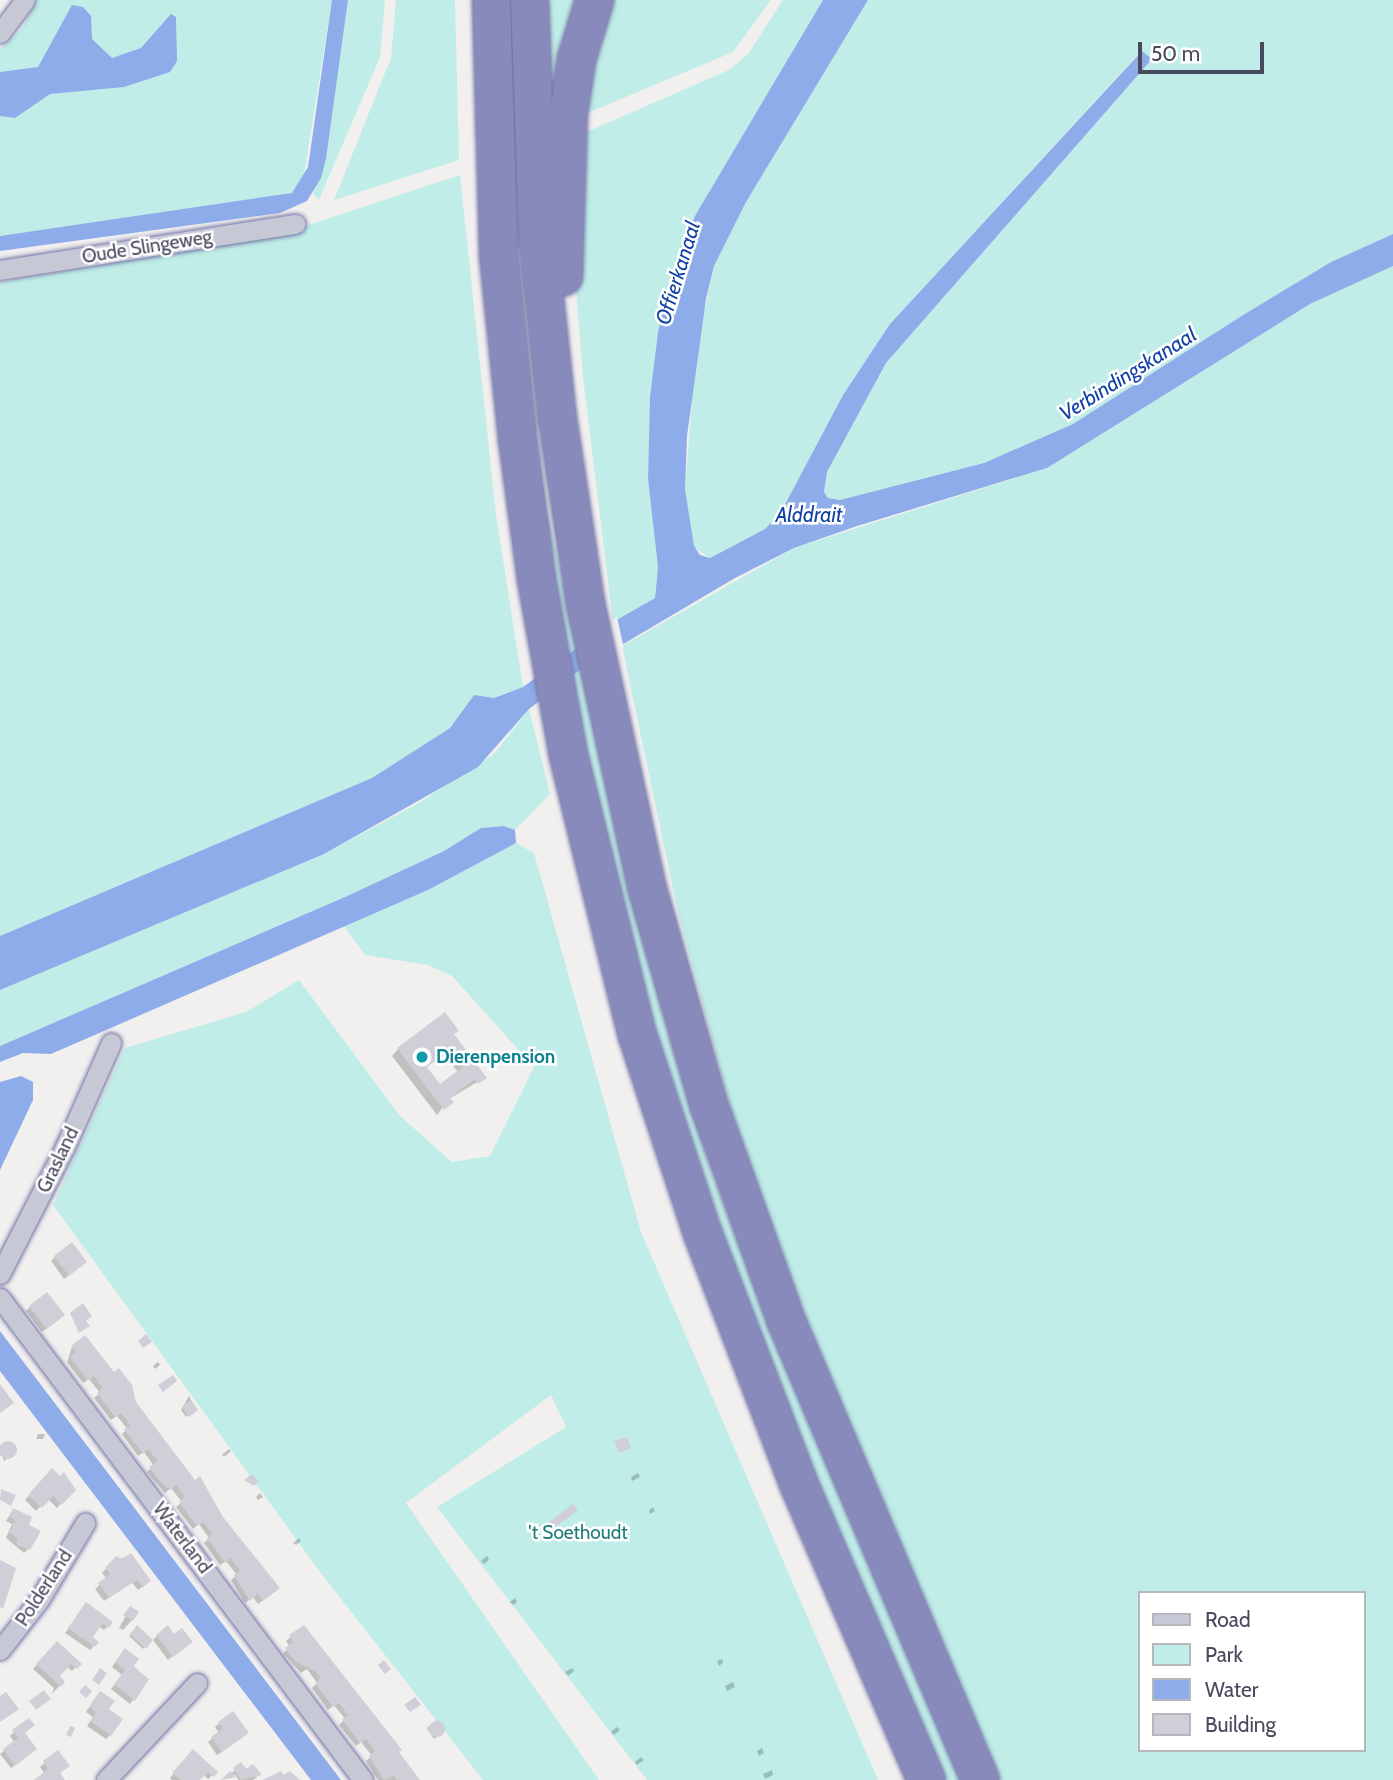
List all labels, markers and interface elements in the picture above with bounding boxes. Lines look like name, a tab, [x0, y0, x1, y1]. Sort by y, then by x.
scale bar	[1141, 28, 1267, 72]
text: 50 m	[1151, 41, 1200, 66]
water label: Offierkanaal	[650, 218, 706, 328]
street label: Oude Slingeweg	[80, 225, 214, 269]
water label: Verbindingskanaal	[1055, 322, 1201, 426]
water label: Alddrait	[776, 502, 842, 528]
place label: Dierenpension	[436, 1046, 555, 1068]
marker: Dierenpension	[414, 1049, 430, 1065]
street label: Grasland	[32, 1123, 84, 1197]
street label: Waterland	[148, 1498, 216, 1578]
park label: 't Soethoudt	[528, 1522, 628, 1544]
street label: Polderland	[11, 1546, 77, 1630]
legend	[1138, 1591, 1365, 1752]
text: Road	[1205, 1607, 1251, 1632]
text: Park	[1205, 1642, 1243, 1667]
text: Water	[1205, 1677, 1258, 1702]
text: Building	[1205, 1712, 1276, 1737]

